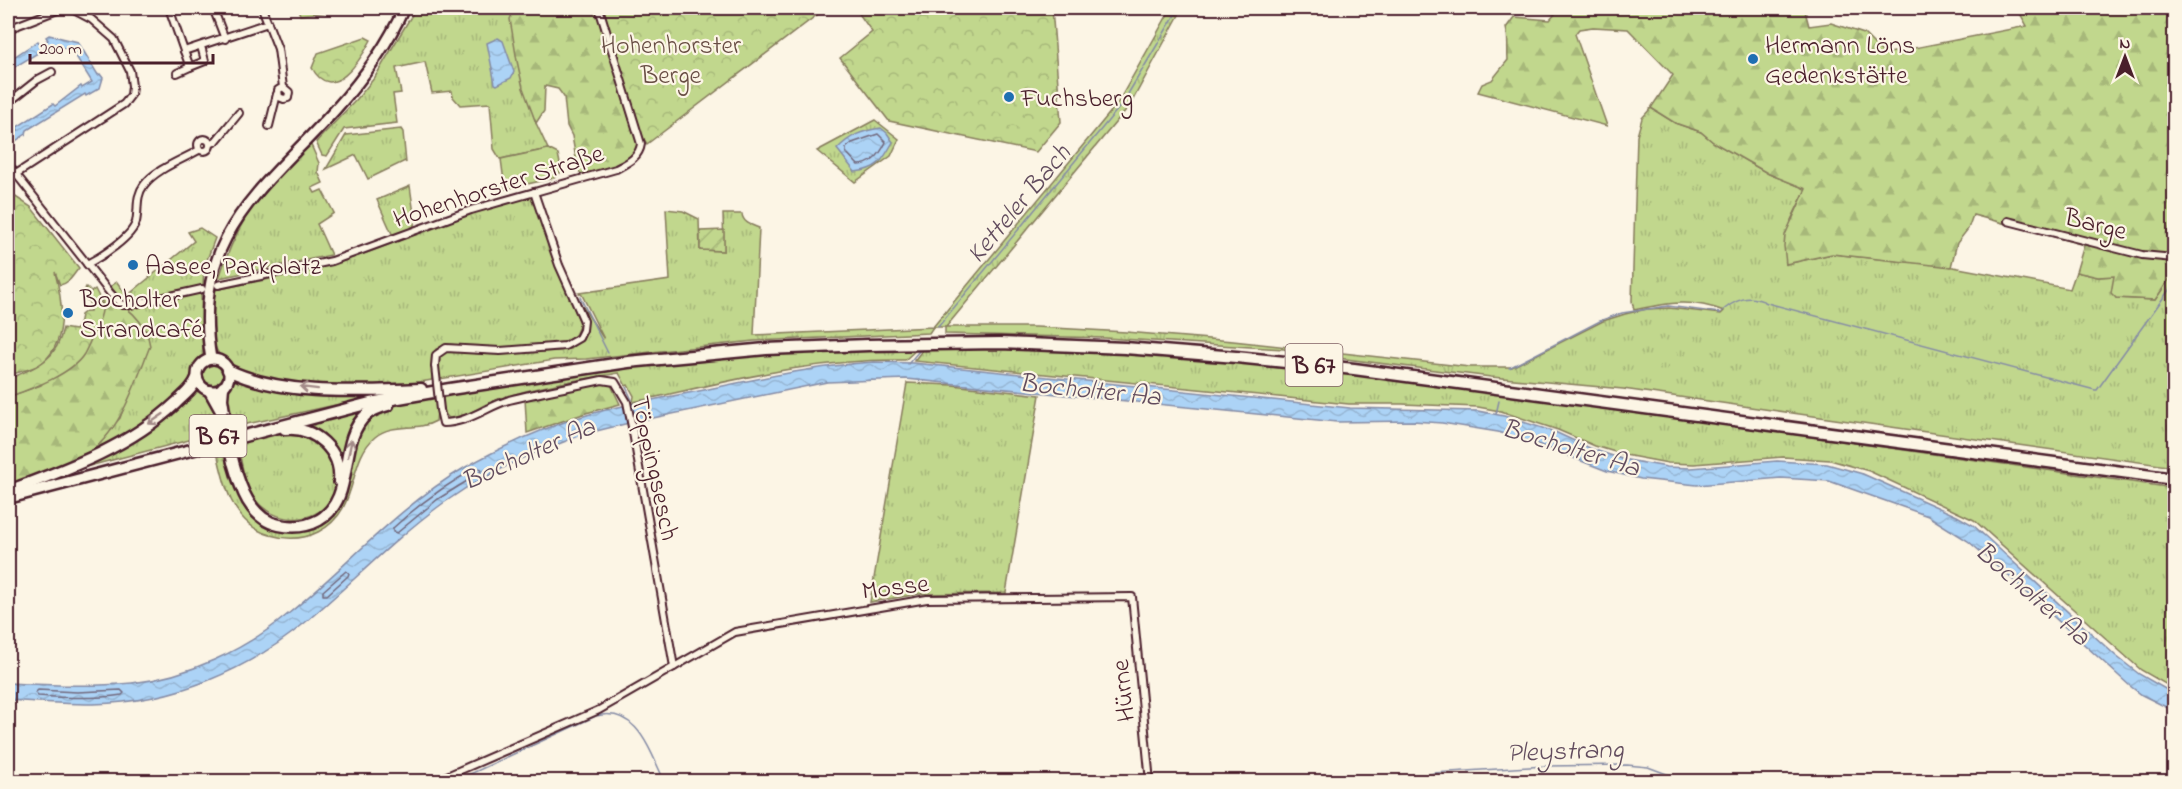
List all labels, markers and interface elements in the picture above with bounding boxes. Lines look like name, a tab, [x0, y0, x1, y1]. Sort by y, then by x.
scale bar	[30, 27, 213, 65]
north arrow	[2095, 27, 2155, 87]
park label: Hohenhorster Berge	[601, 28, 742, 96]
place label: Hermann Löns Gedenkstätte	[1765, 28, 1915, 96]
text: N	[2120, 32, 2131, 56]
text: 200 m	[39, 37, 82, 63]
marker: Hermann Löns Gedenkstätte	[1746, 52, 1760, 66]
place label: Fuchsberg	[1020, 81, 1133, 119]
marker: Fuchsberg	[1002, 90, 1016, 104]
street label: Hohenhorster Straße	[389, 136, 610, 240]
water label: Ketteler Bach	[958, 136, 1082, 273]
street label: Barge	[2059, 200, 2131, 252]
place label: Aasee, Parkplatz	[145, 249, 321, 287]
marker: Aasee, Parkplatz	[126, 258, 140, 272]
place label: Bocholter Strandcafé	[79, 282, 203, 350]
marker: Bocholter Strandcafé	[61, 306, 75, 320]
road number: B 67	[1286, 344, 1342, 386]
water label: Bocholter Aa	[1017, 365, 1163, 418]
one-way arrow	[299, 382, 319, 393]
street label: Töppingsesch	[619, 393, 687, 544]
water label: Bocholter Aa	[456, 408, 602, 502]
water label: Bocholter Aa	[1497, 410, 1644, 489]
one-way arrow	[148, 413, 165, 425]
road number: B 67	[190, 415, 246, 457]
one-way arrow	[345, 438, 356, 458]
water label: Bocholter Aa	[1965, 533, 2098, 657]
street label: Mosse	[860, 566, 931, 612]
street label: Hürne	[1103, 657, 1147, 724]
water label: Pleystrang	[1506, 731, 1625, 775]

